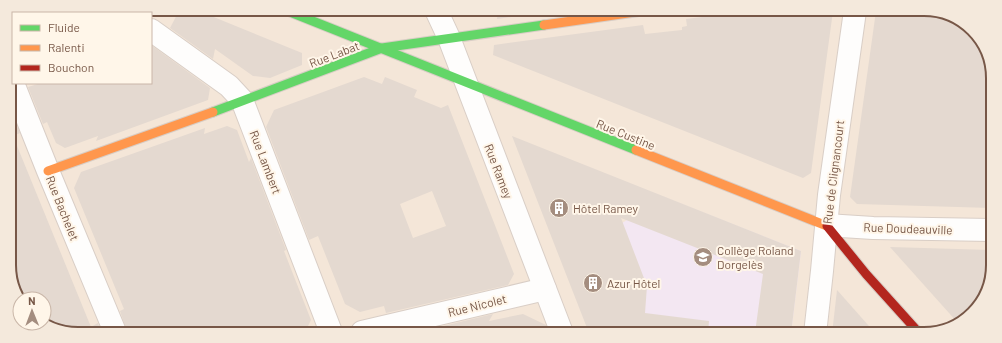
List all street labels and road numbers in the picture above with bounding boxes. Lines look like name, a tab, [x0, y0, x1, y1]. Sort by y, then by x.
street label: Rue Labat	[307, 38, 361, 70]
street label: Rue Custine	[595, 116, 657, 152]
street label: Rue de Clignancourt	[820, 119, 846, 225]
street label: Rue Lambert	[247, 128, 285, 196]
street label: Rue Ramey	[482, 142, 516, 201]
street label: Rue Bachelet	[44, 174, 82, 242]
street label: Rue Doudeauville	[863, 219, 953, 237]
street label: Rue Nicolet	[446, 291, 508, 319]

